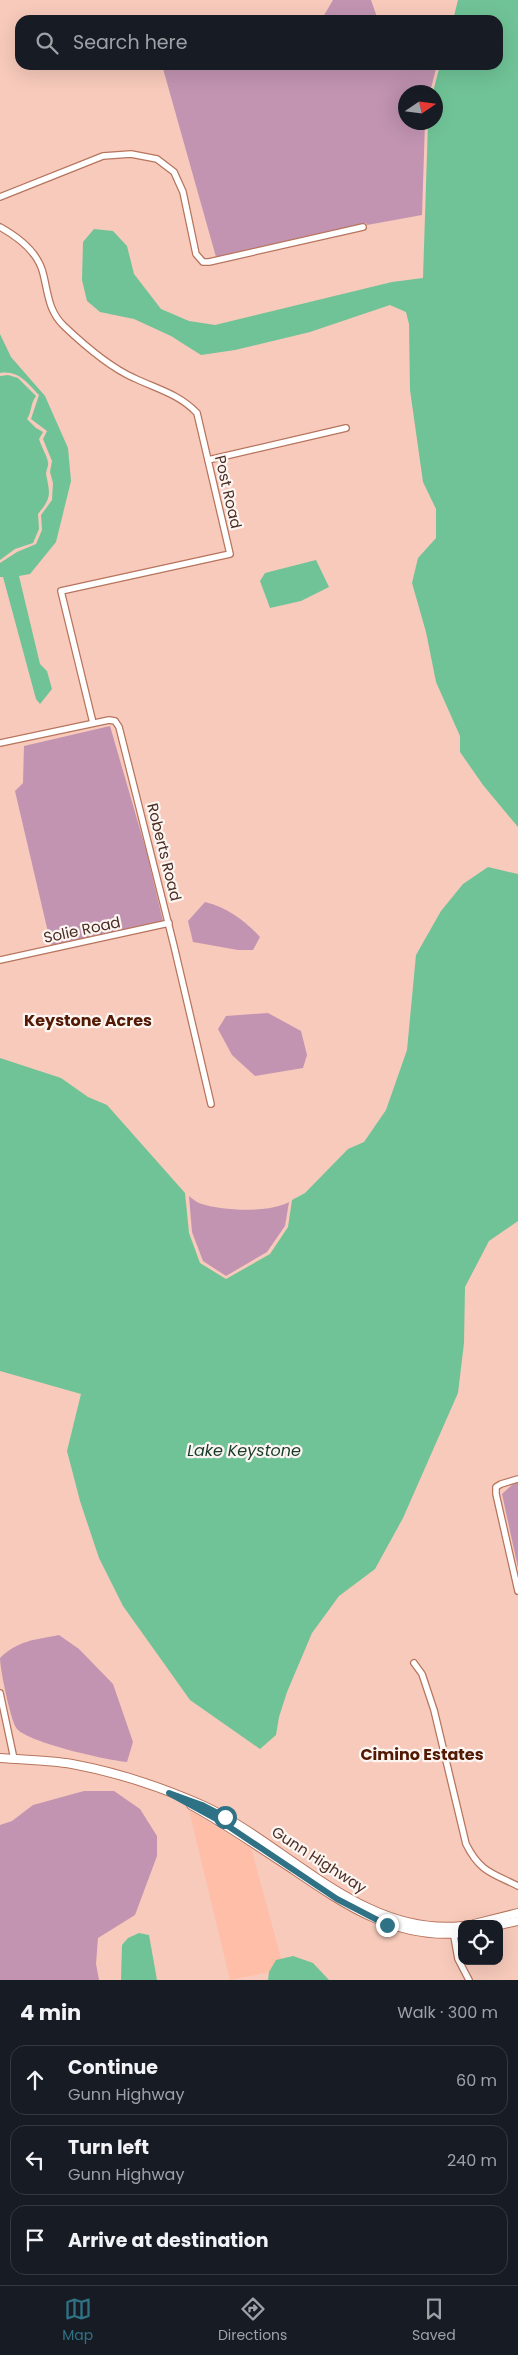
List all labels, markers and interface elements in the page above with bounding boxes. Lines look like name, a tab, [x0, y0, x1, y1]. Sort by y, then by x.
search box	[15, 15, 503, 70]
icon: search	[33, 29, 61, 57]
text: Search here	[73, 29, 187, 56]
north arrow	[398, 85, 443, 130]
street label: Post Road	[210, 453, 247, 531]
street label: Roberts Road	[142, 801, 187, 903]
street label: Solie Road	[42, 911, 122, 948]
district label: Keystone Acres	[24, 1009, 152, 1032]
water label: Lake Keystone	[187, 1439, 301, 1462]
district label: Cimino Estates	[360, 1743, 484, 1766]
route start	[214, 1806, 237, 1829]
street label: Gunn Highway	[268, 1821, 371, 1898]
route end	[376, 1914, 399, 1937]
map controls	[458, 1920, 503, 1965]
button: locate	[458, 1920, 503, 1965]
text: 4 min	[20, 1998, 81, 2027]
text: Walk · 300 m	[397, 2001, 498, 2024]
text: Continue	[68, 2054, 158, 2081]
icon: ahead	[21, 2066, 49, 2094]
text: 60 m	[456, 2069, 497, 2092]
text: Gunn Highway	[68, 2083, 184, 2106]
text: Turn left	[68, 2134, 149, 2161]
icon: left	[21, 2146, 49, 2174]
text: 240 m	[447, 2149, 497, 2172]
text: Gunn Highway	[68, 2163, 184, 2186]
icon: arrive	[21, 2226, 49, 2254]
text: Arrive at destination	[68, 2227, 269, 2254]
tab: Map	[62, 2295, 93, 2346]
tab: Directions	[218, 2295, 287, 2346]
tab: Saved	[412, 2295, 456, 2346]

